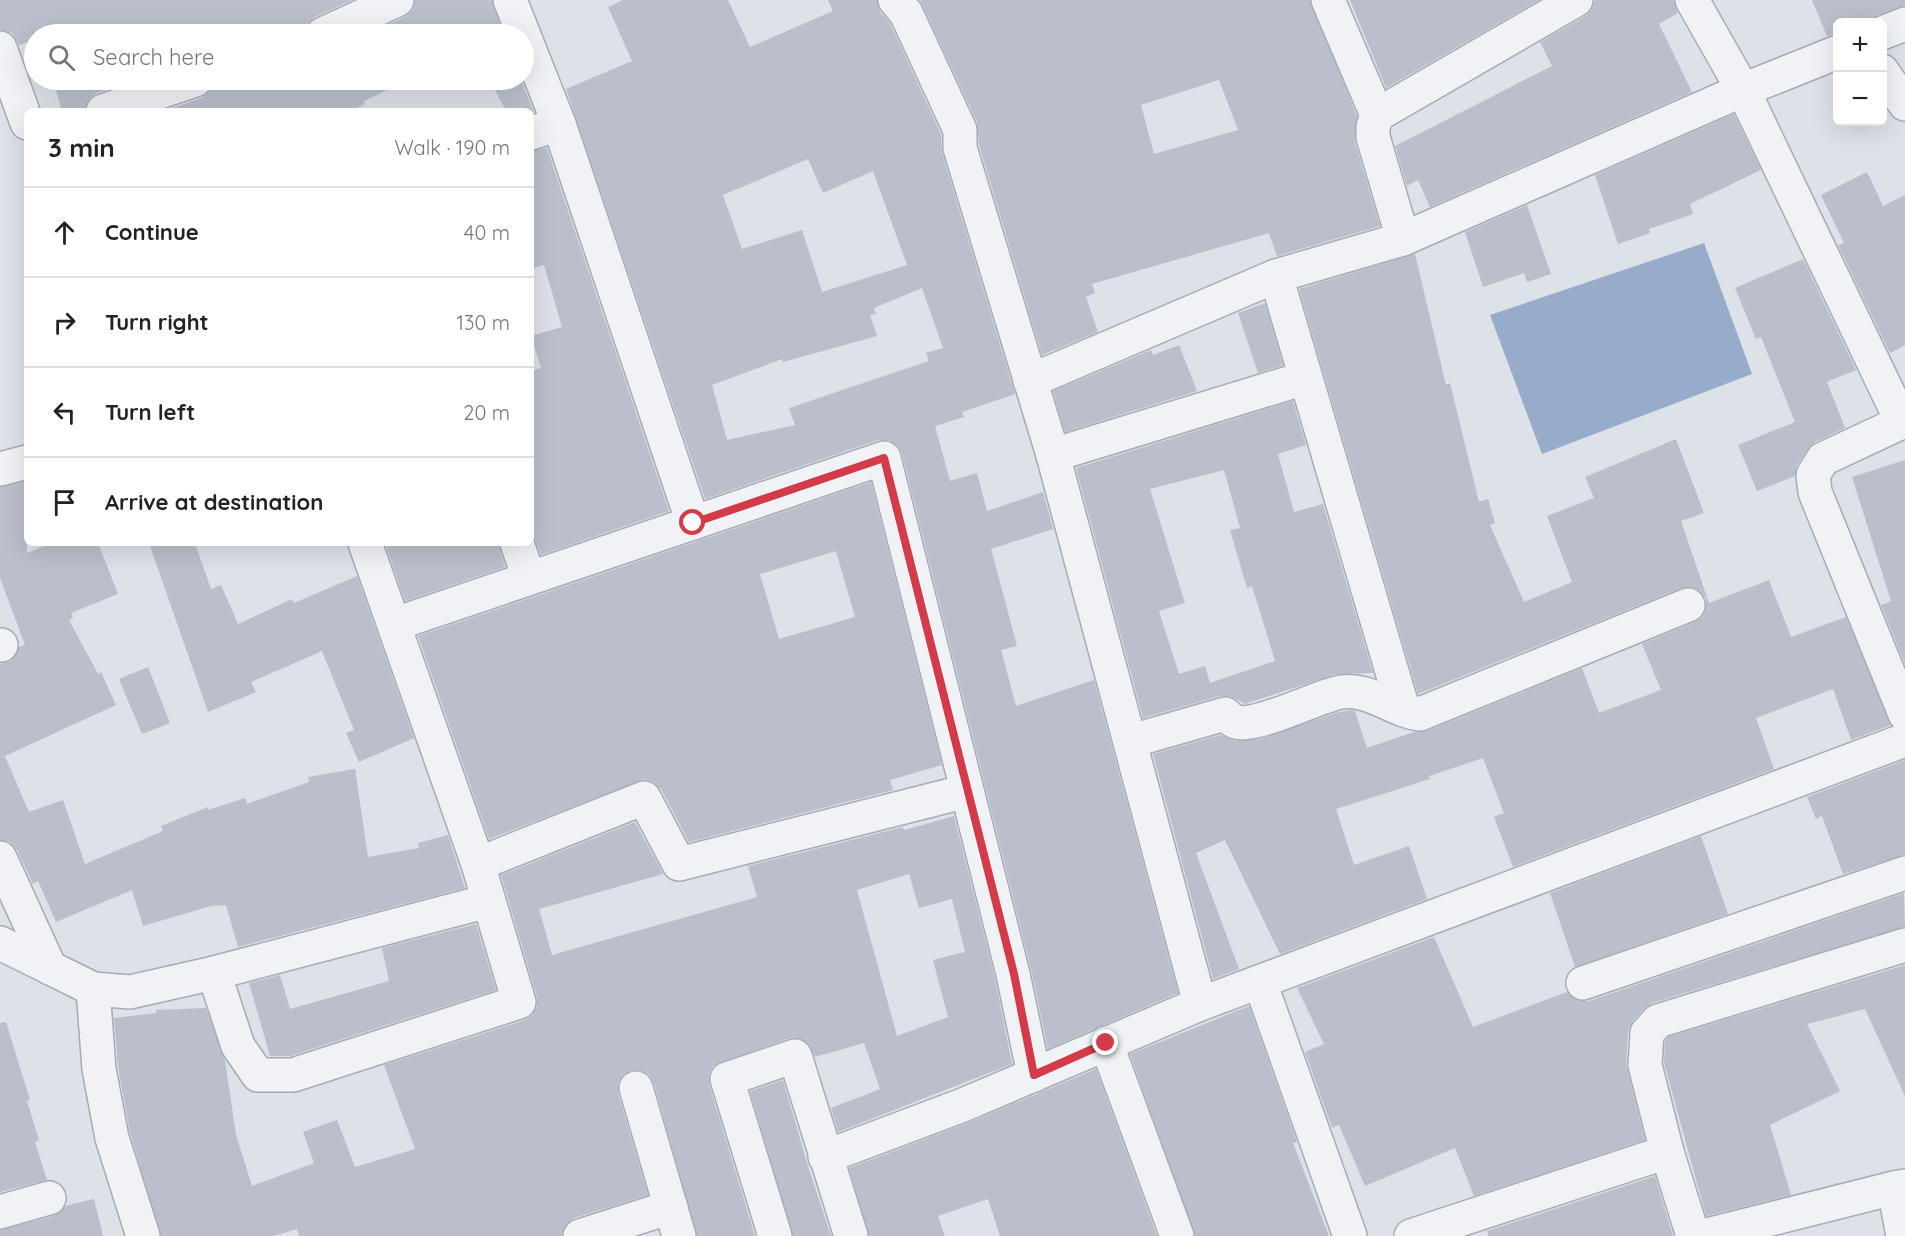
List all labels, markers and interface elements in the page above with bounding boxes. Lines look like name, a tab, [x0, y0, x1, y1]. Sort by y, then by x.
map controls	[1833, 18, 1887, 126]
button: +	[1833, 18, 1887, 72]
search box	[24, 24, 534, 90]
icon: search	[45, 41, 78, 74]
text: Search here	[93, 43, 214, 71]
button: −	[1833, 72, 1887, 126]
text: 3 min	[48, 131, 115, 164]
text: Walk · 190 m	[394, 135, 510, 160]
icon: ahead	[48, 216, 81, 249]
text: Continue	[105, 218, 199, 246]
text: 40 m	[464, 220, 510, 245]
icon: right	[48, 306, 81, 339]
text: Turn right	[105, 308, 209, 336]
text: 130 m	[457, 310, 510, 335]
icon: left	[48, 396, 81, 429]
text: Turn left	[105, 398, 195, 426]
text: 20 m	[463, 400, 510, 425]
icon: arrive	[48, 486, 81, 519]
text: Arrive at destination	[105, 488, 323, 516]
route start	[679, 509, 705, 535]
route end	[1092, 1029, 1118, 1055]

